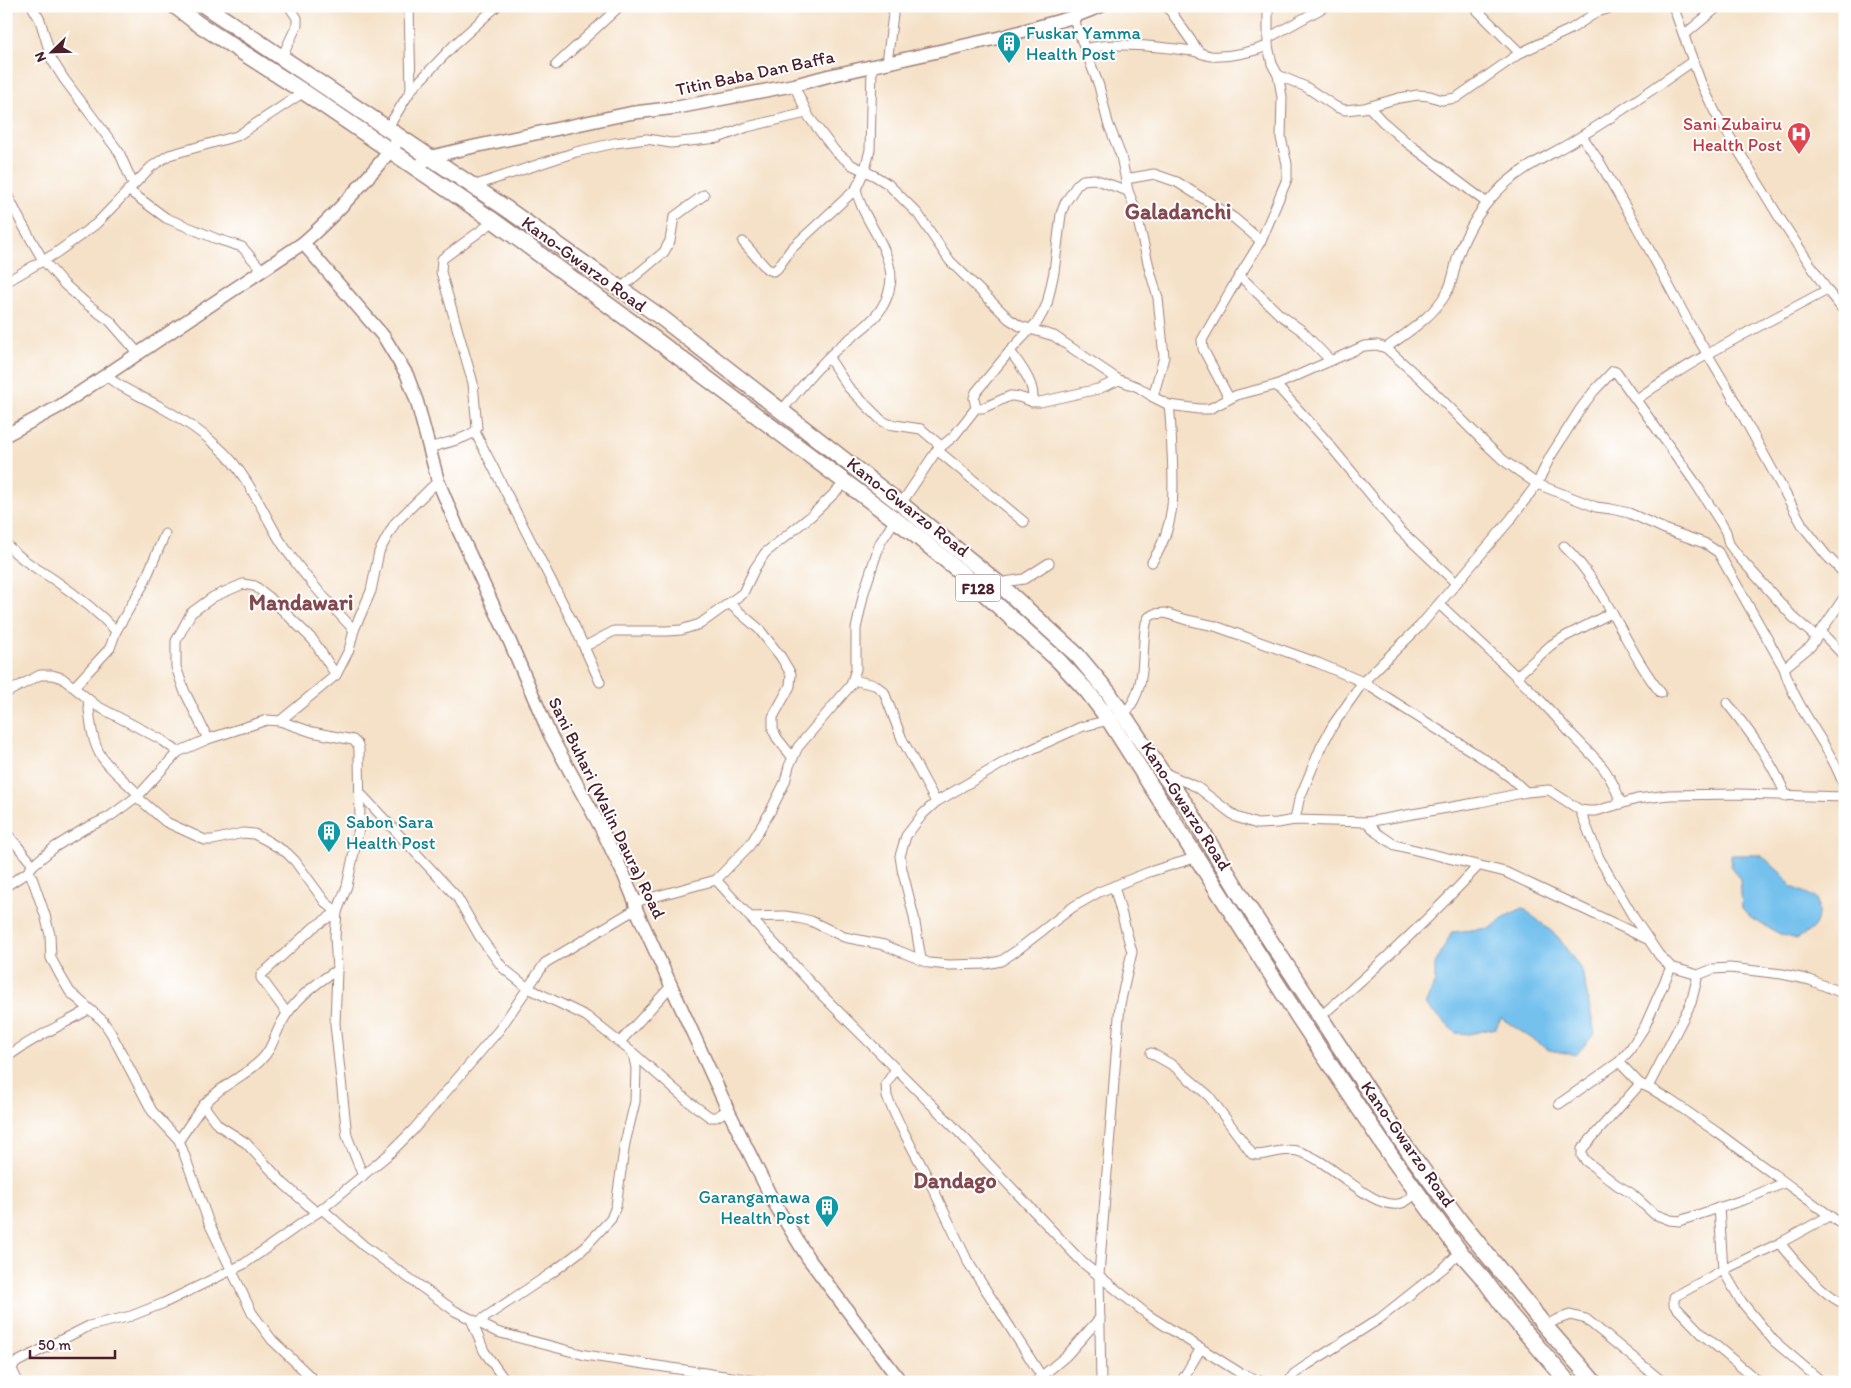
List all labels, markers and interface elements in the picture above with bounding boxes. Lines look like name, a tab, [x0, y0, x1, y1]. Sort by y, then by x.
place label: Fuskar Yamma Health Post	[1026, 22, 1141, 65]
north arrow	[28, 28, 78, 78]
building icon: Fuskar Yamma Health Post	[996, 30, 1022, 64]
street label: Titin Baba Dan Baffa	[674, 45, 837, 101]
text: N	[31, 49, 50, 65]
place label: Sani Zubairu Health Post	[1683, 113, 1782, 156]
hospital icon: Sani Zubairu Health Post	[1786, 121, 1812, 155]
district label: Galadanchi	[1125, 198, 1231, 225]
street label: Kano-Gwarzo Road	[517, 211, 651, 317]
street label: Kano-Gwarzo Road	[843, 452, 974, 562]
road number: F128	[956, 574, 1000, 602]
district label: Mandawari	[249, 589, 353, 616]
street label: Sani Buhari (Walin Daura) Road	[544, 694, 670, 923]
street label: Kano-Gwarzo Road	[1136, 738, 1236, 875]
place label: Sabon Sara Health Post	[346, 811, 436, 854]
building icon: Sabon Sara Health Post	[316, 819, 342, 853]
street label: Kano-Gwarzo Road	[1356, 1077, 1460, 1212]
district label: Dandago	[913, 1167, 997, 1194]
place label: Garangamawa Health Post	[698, 1186, 810, 1229]
building icon: Garangamawa Health Post	[814, 1194, 840, 1228]
scale bar	[30, 1328, 115, 1360]
text: 50 m	[38, 1336, 71, 1354]

